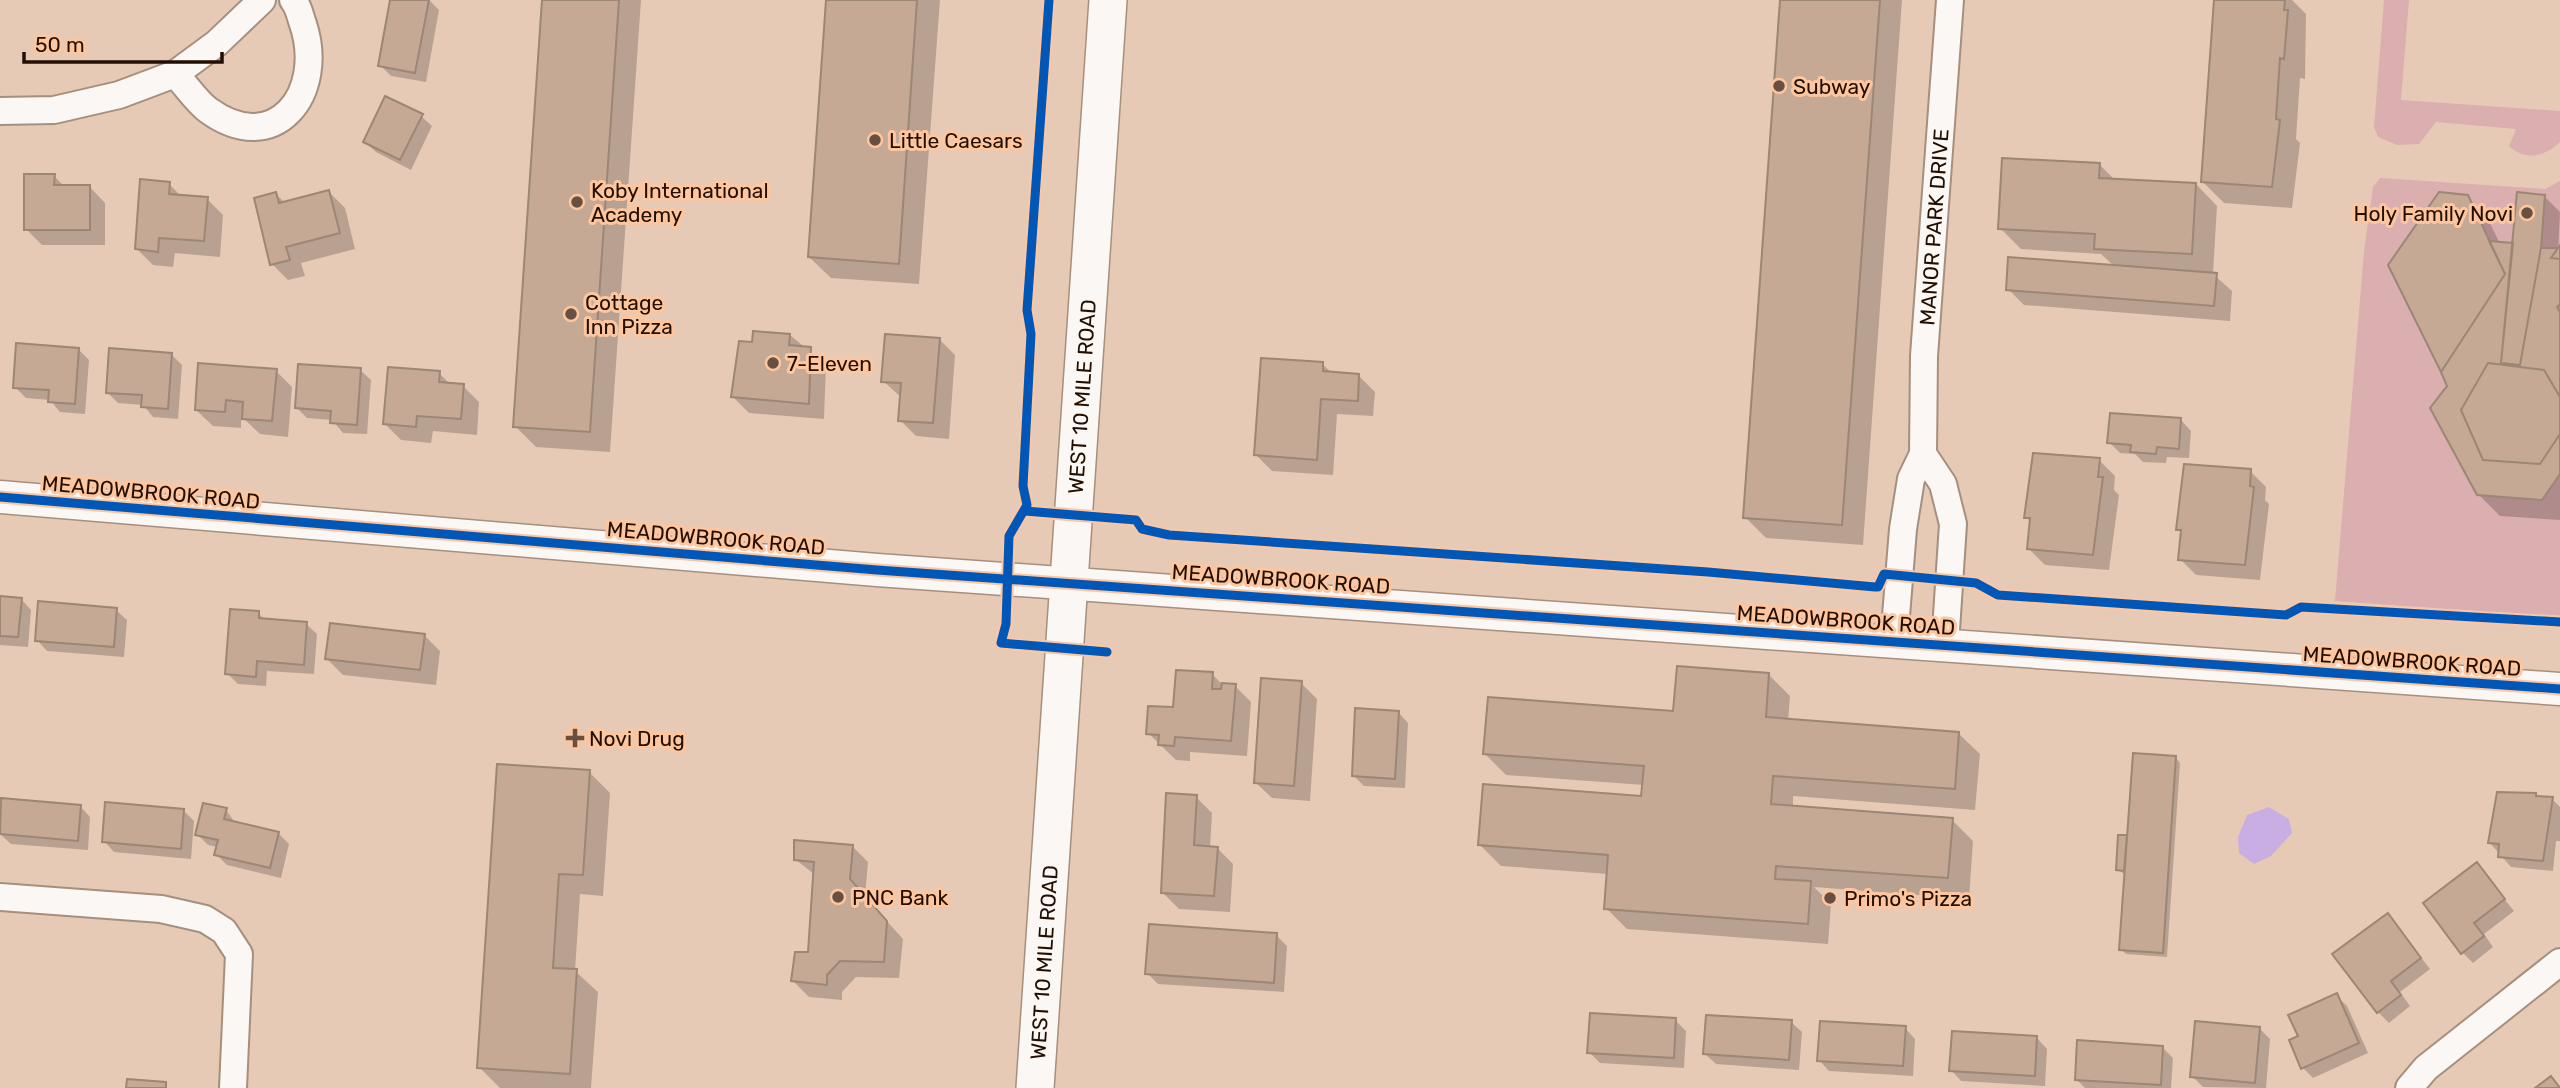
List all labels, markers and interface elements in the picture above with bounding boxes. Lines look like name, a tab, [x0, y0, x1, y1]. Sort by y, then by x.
scale bar	[24, 21, 222, 65]
text: 50 m	[35, 32, 85, 57]
place label: Subway	[1793, 74, 1871, 99]
marker: Subway	[1771, 78, 1787, 94]
place label: Little Caesars	[889, 128, 1023, 153]
street label: MANOR PARK DRIVE	[1914, 128, 1953, 326]
marker: Little Caesars	[867, 132, 883, 148]
place label: Koby International Academy	[591, 178, 769, 227]
marker: Koby International Academy	[569, 194, 585, 210]
place label: Holy Family Novi	[2353, 201, 2513, 226]
marker: Holy Family Novi	[2519, 205, 2535, 221]
place label: Cottage Inn Pizza	[585, 290, 673, 339]
street label: WEST 10 MILE ROAD	[1062, 298, 1100, 495]
marker: Cottage Inn Pizza	[563, 306, 579, 322]
place label: 7-Eleven	[787, 351, 872, 376]
marker: 7-Eleven	[765, 355, 781, 371]
street label: MEADOWBROOK ROAD	[41, 470, 261, 514]
street label: MEADOWBROOK ROAD	[606, 516, 826, 560]
street label: MEADOWBROOK ROAD	[1171, 559, 1391, 599]
street label: MEADOWBROOK ROAD	[1736, 600, 1956, 640]
street label: MEADOWBROOK ROAD	[2302, 641, 2522, 681]
place label: Novi Drug	[589, 726, 685, 751]
marker: Novi Drug	[567, 730, 583, 746]
street label: WEST 10 MILE ROAD	[1024, 864, 1062, 1060]
place label: PNC Bank	[852, 885, 949, 910]
place label: Primo's Pizza	[1844, 886, 1972, 911]
marker: PNC Bank	[830, 889, 846, 905]
marker: Primo's Pizza	[1822, 890, 1838, 906]

